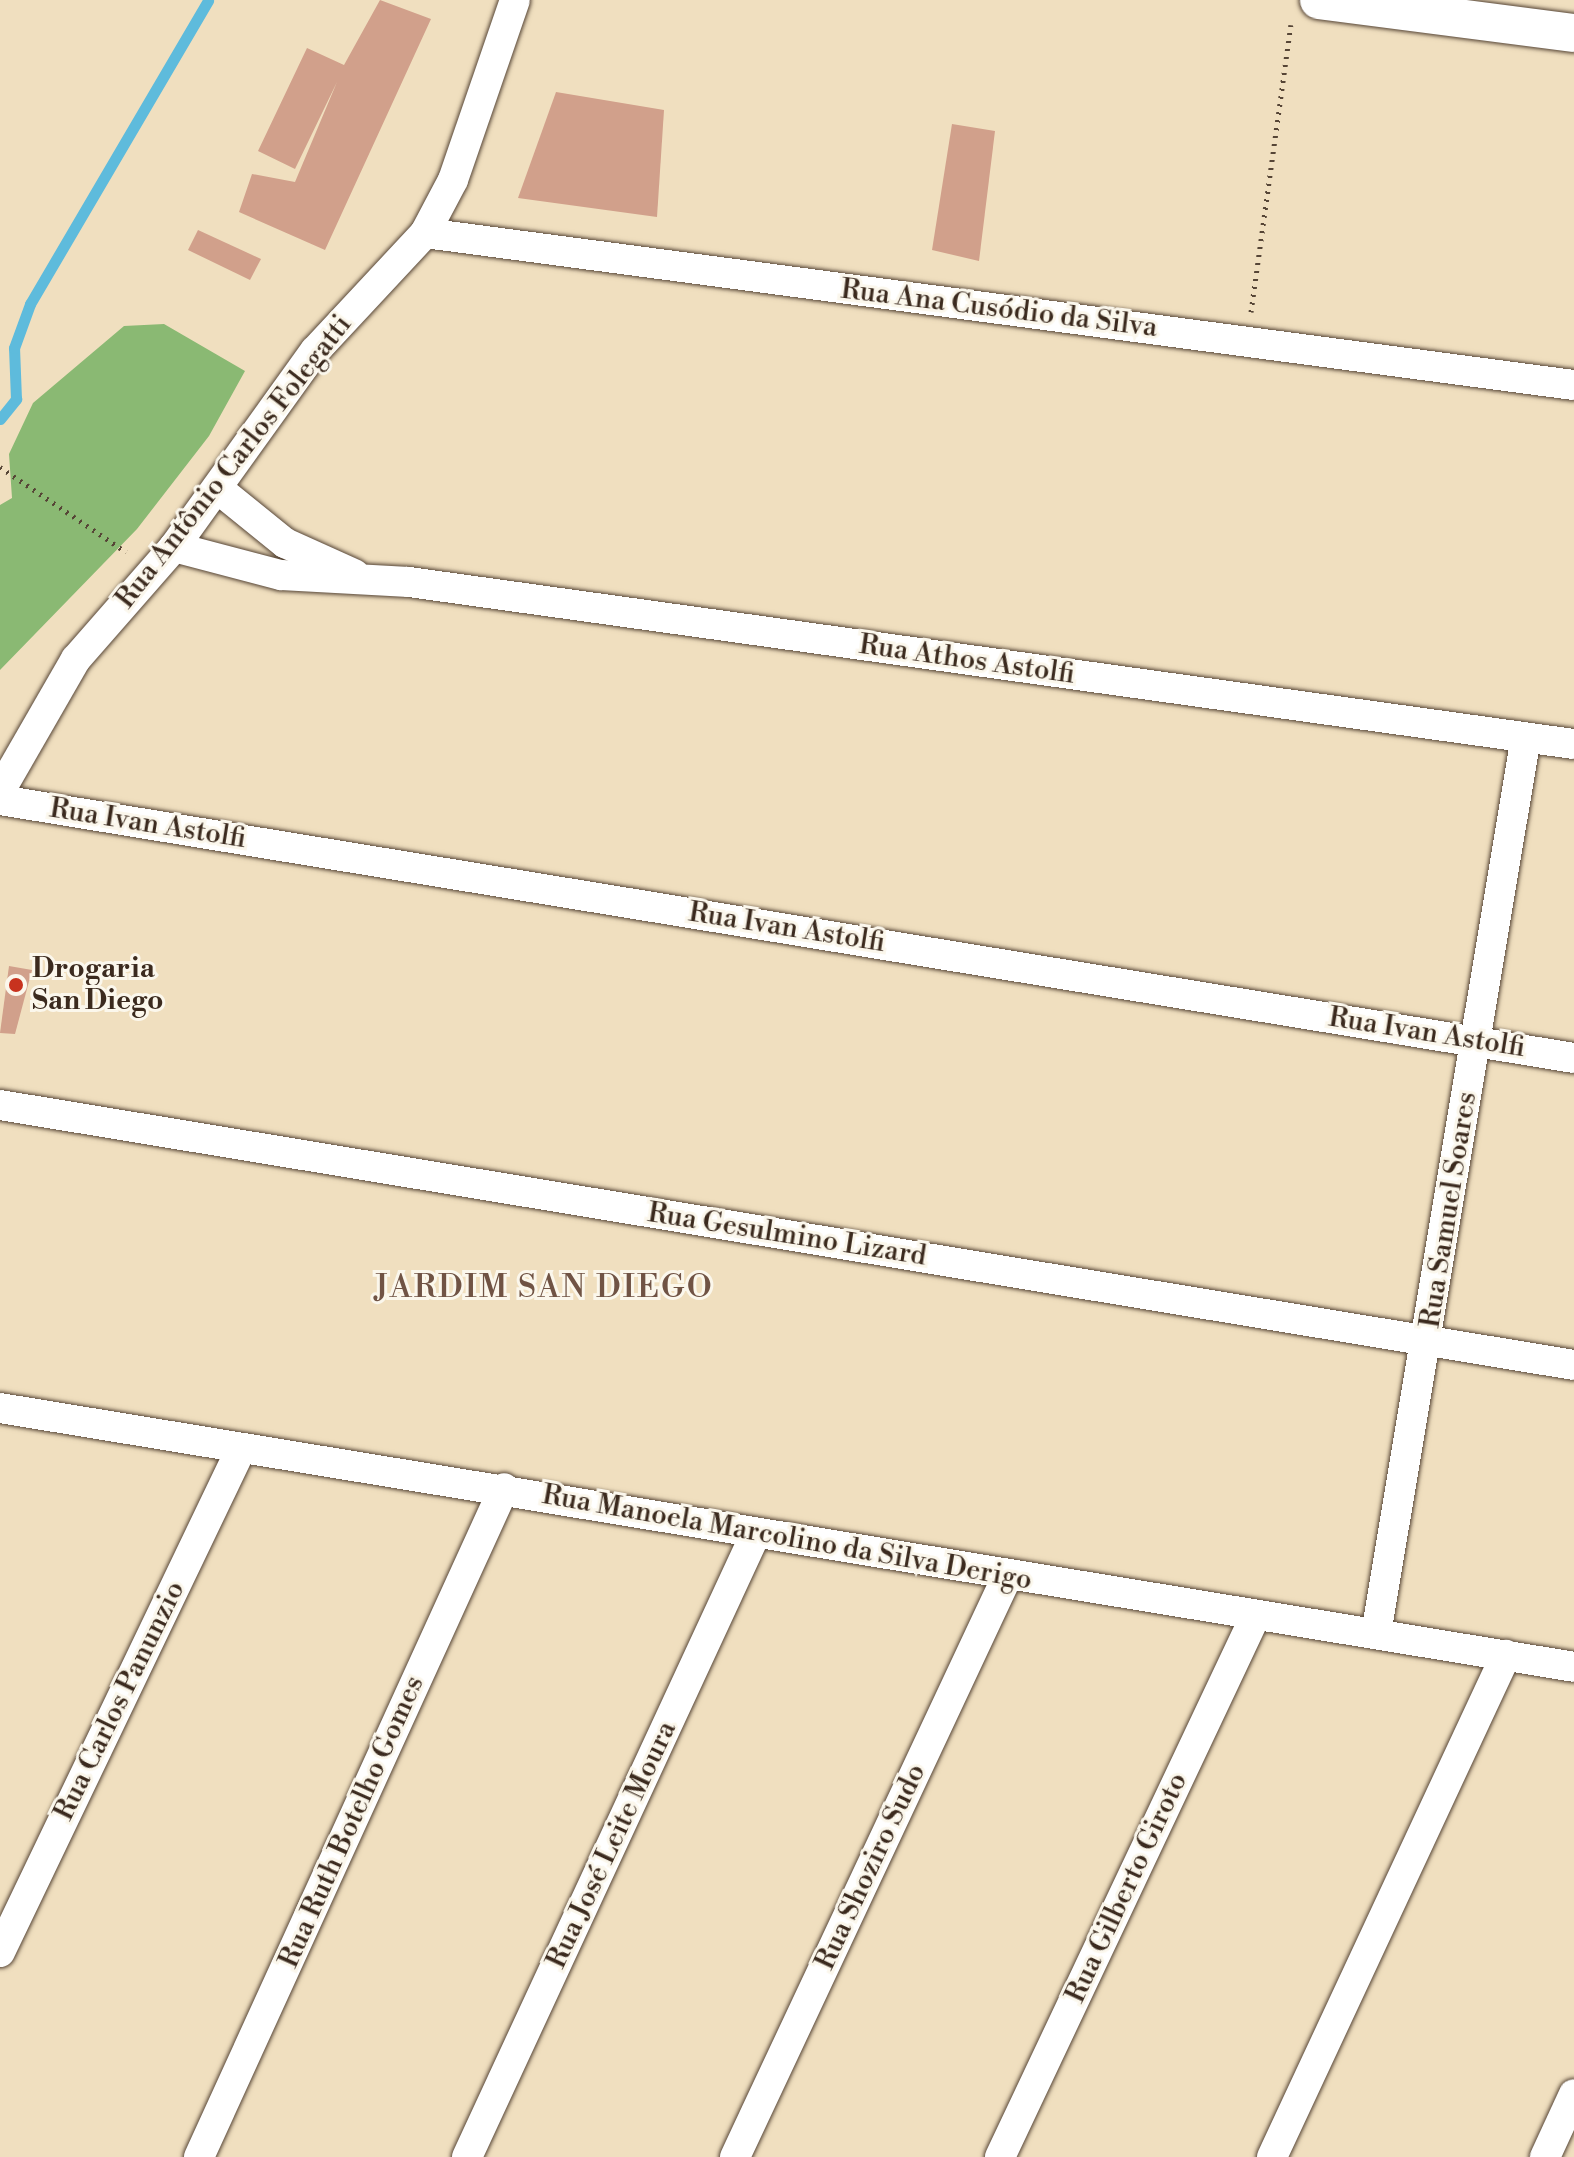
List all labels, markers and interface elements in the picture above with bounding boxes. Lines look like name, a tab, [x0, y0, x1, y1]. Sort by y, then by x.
street label: Rua Ana Cusódio da Silva	[839, 273, 1159, 345]
street label: Rua Antônio Carlos Folegatti	[109, 309, 359, 615]
street label: Rua Athos Astolfi	[857, 628, 1077, 692]
street label: Rua Ivan Astolfi	[47, 792, 249, 856]
street label: Rua Ivan Astolfi	[686, 896, 888, 960]
place label: Drogaria San Diego	[32, 952, 163, 1018]
marker: Drogaria San Diego	[7, 976, 25, 994]
street label: Rua Ivan Astolfi	[1326, 1001, 1528, 1065]
street label: Rua Samuel Soares	[1414, 1090, 1484, 1330]
street label: Rua Gesulmino Lizard	[645, 1196, 929, 1274]
district label: JARDIM SAN DIEGO	[374, 1268, 714, 1306]
street label: Rua Manoela Marcolino da Silva Derigo	[540, 1478, 1034, 1598]
street label: Rua Carlos Panunzio	[47, 1576, 193, 1826]
street label: Rua Ruth Botelho Gomes	[272, 1671, 432, 1973]
street label: Rua José Leite Moura	[540, 1716, 684, 1974]
street label: Rua Shoziro Sudo	[809, 1759, 933, 1975]
street label: Rua Gilberto Giroto	[1059, 1768, 1195, 2008]

